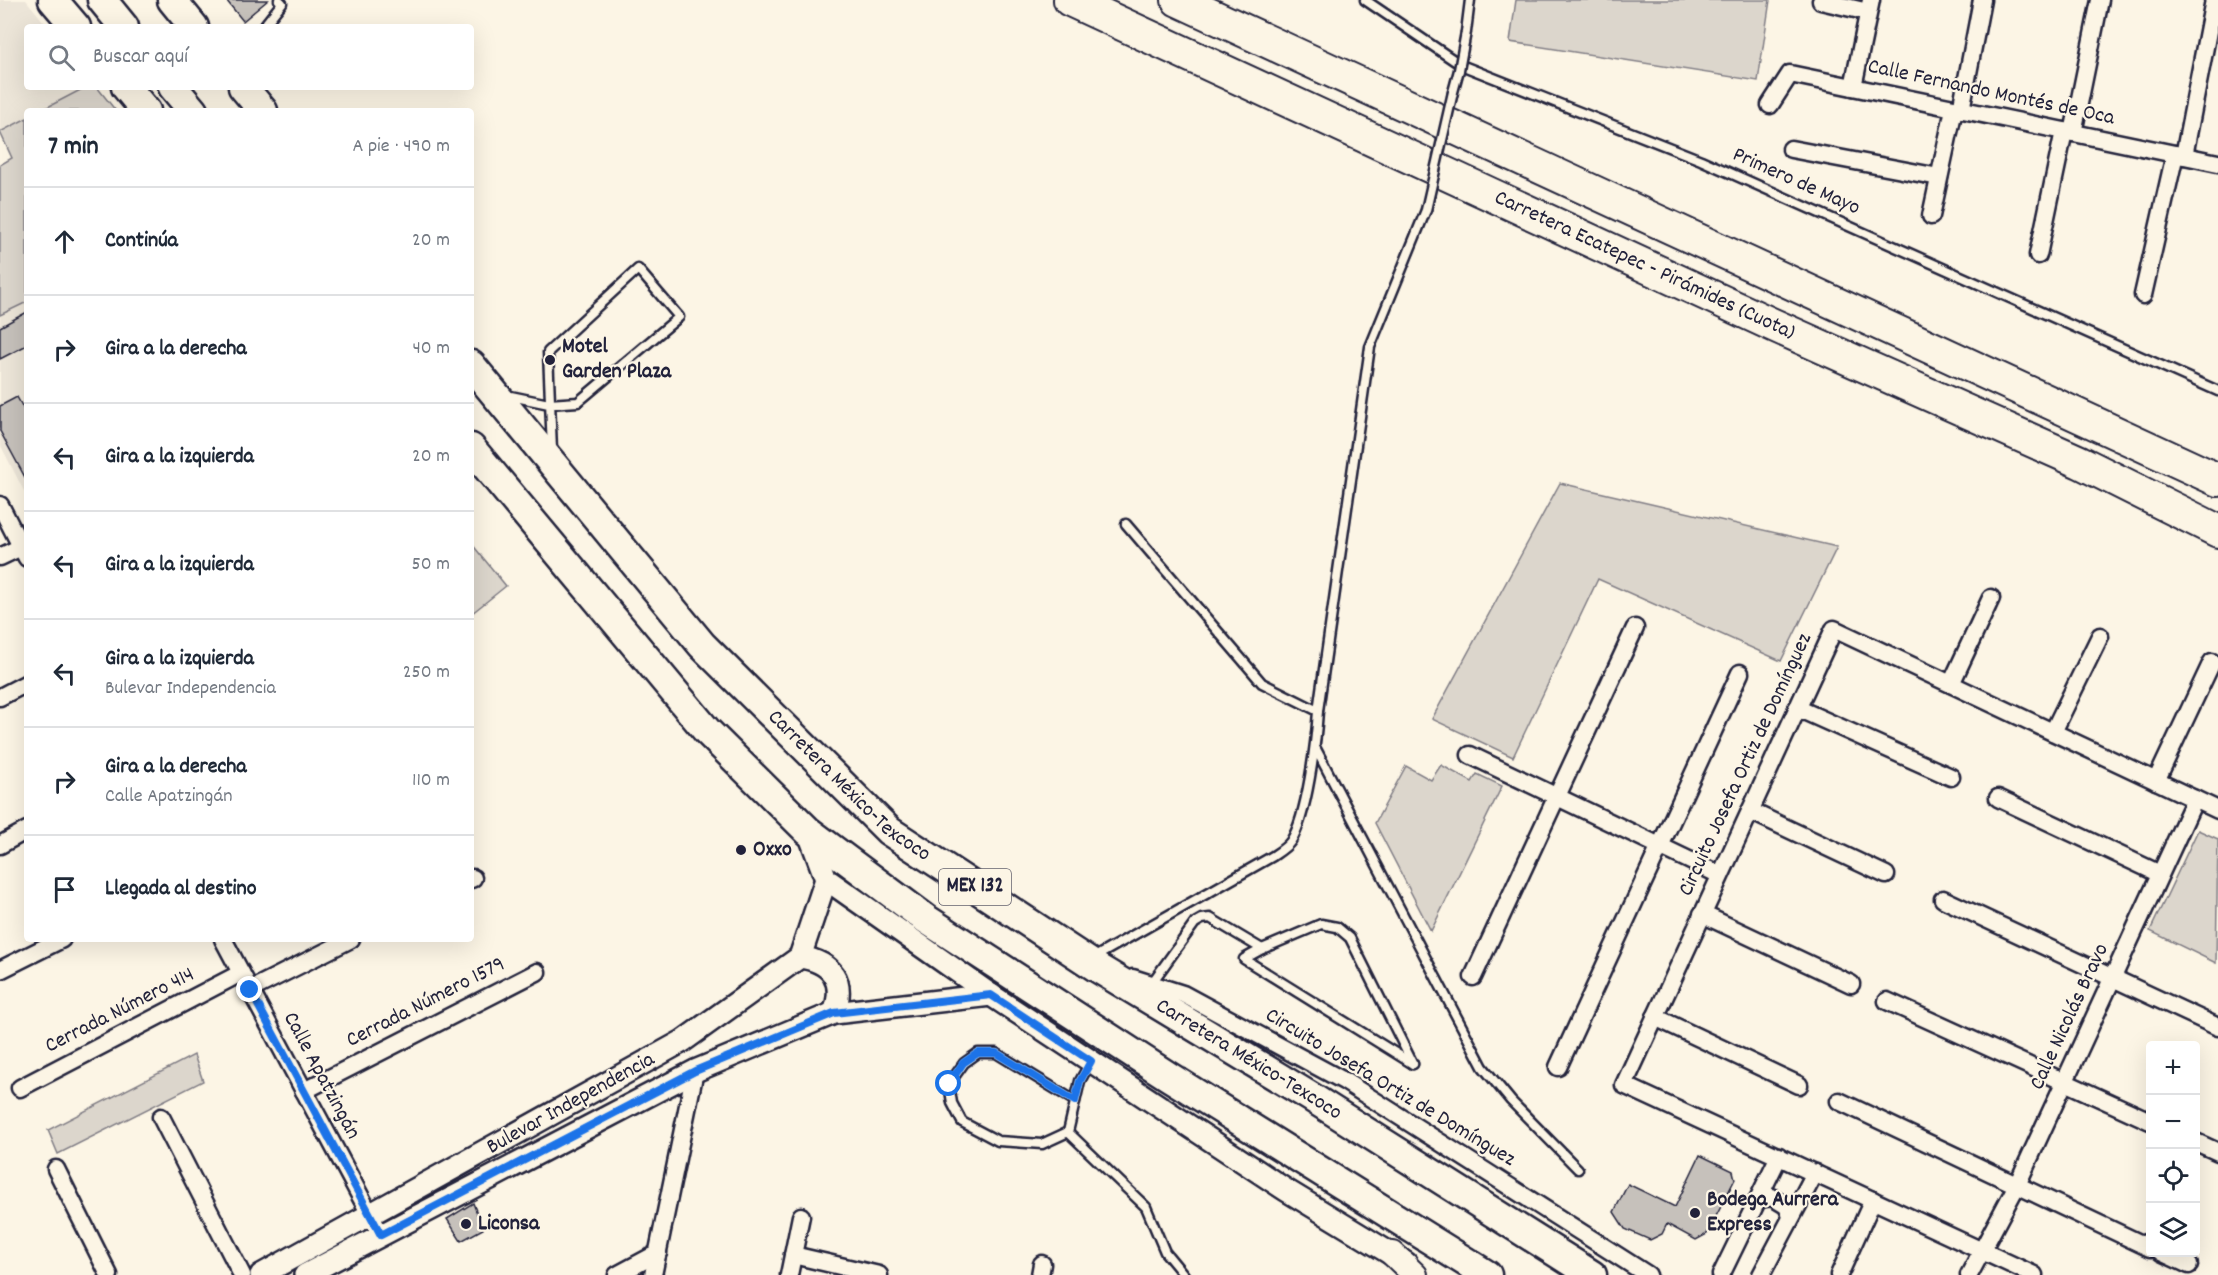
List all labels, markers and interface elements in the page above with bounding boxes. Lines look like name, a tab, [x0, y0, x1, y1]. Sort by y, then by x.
search box	[24, 24, 474, 90]
icon: search	[45, 41, 78, 74]
text: Buscar aquí	[93, 42, 188, 73]
street label: Calle Fernando Montés de Oca	[1865, 52, 2118, 134]
text: 7 min	[48, 129, 99, 166]
text: A pie · 490 m	[352, 133, 450, 161]
street label: Primero de Mayo	[1727, 140, 1865, 224]
street label: Carretera Ecatepec - Pirámides (Cuota)	[1489, 183, 1800, 348]
icon: ahead	[48, 225, 81, 258]
text: Continúa	[105, 226, 178, 257]
text: 20 m	[412, 227, 450, 255]
place label: Motel Garden Plaza	[562, 332, 672, 388]
icon: right	[48, 333, 81, 366]
text: Gira a la derecha	[105, 334, 247, 365]
text: 40 m	[412, 335, 450, 363]
marker: Motel Garden Plaza	[543, 353, 557, 367]
icon: left	[48, 441, 81, 474]
text: Gira a la izquierda	[105, 442, 254, 473]
text: 20 m	[412, 443, 450, 471]
icon: left	[48, 549, 81, 582]
text: Gira a la izquierda	[105, 550, 254, 581]
text: 50 m	[412, 551, 450, 579]
street label: Circuito Josefa Ortiz de Domínguez	[1671, 628, 1821, 902]
text: Gira a la izquierda	[105, 644, 254, 675]
icon: left	[48, 657, 81, 690]
text: 250 m	[403, 659, 450, 687]
text: Bulevar Independencia	[105, 675, 276, 703]
street label: Carretera México-Texcoco	[760, 703, 937, 870]
text: Gira a la derecha	[105, 752, 247, 783]
icon: right	[48, 765, 81, 798]
text: 110 m	[412, 767, 450, 795]
text: Calle Apatzingán	[105, 783, 233, 811]
place label: Oxxo	[753, 835, 792, 866]
marker: Oxxo	[734, 843, 748, 857]
road number: MEX 132	[939, 869, 1011, 905]
icon: arrive	[48, 873, 81, 906]
text: Llegada al destino	[105, 874, 257, 905]
street label: Calle Nicolás Bravo	[2023, 939, 2117, 1095]
street label: Cerrada Número 1579	[341, 950, 511, 1056]
street label: Cerrada Número 414	[40, 960, 200, 1062]
route end	[236, 976, 262, 1002]
street label: Carretera México-Texcoco	[1150, 991, 1348, 1128]
street label: Circuito Josefa Ortiz de Domínguez	[1259, 1001, 1522, 1176]
street label: Calle Apatzingán	[274, 1007, 368, 1145]
map controls	[2146, 1041, 2200, 1257]
button: +	[2146, 1041, 2200, 1095]
street label: Bulevar Independencia	[481, 1045, 661, 1163]
route start	[935, 1070, 961, 1096]
button: −	[2146, 1095, 2200, 1149]
button: locate	[2146, 1149, 2200, 1203]
place label: Bodega Aurrera Express	[1707, 1185, 1839, 1241]
button: layers	[2146, 1203, 2200, 1257]
marker: Bodega Aurrera Express	[1688, 1206, 1702, 1220]
place label: Liconsa	[478, 1209, 540, 1240]
marker: Liconsa	[459, 1217, 473, 1231]

